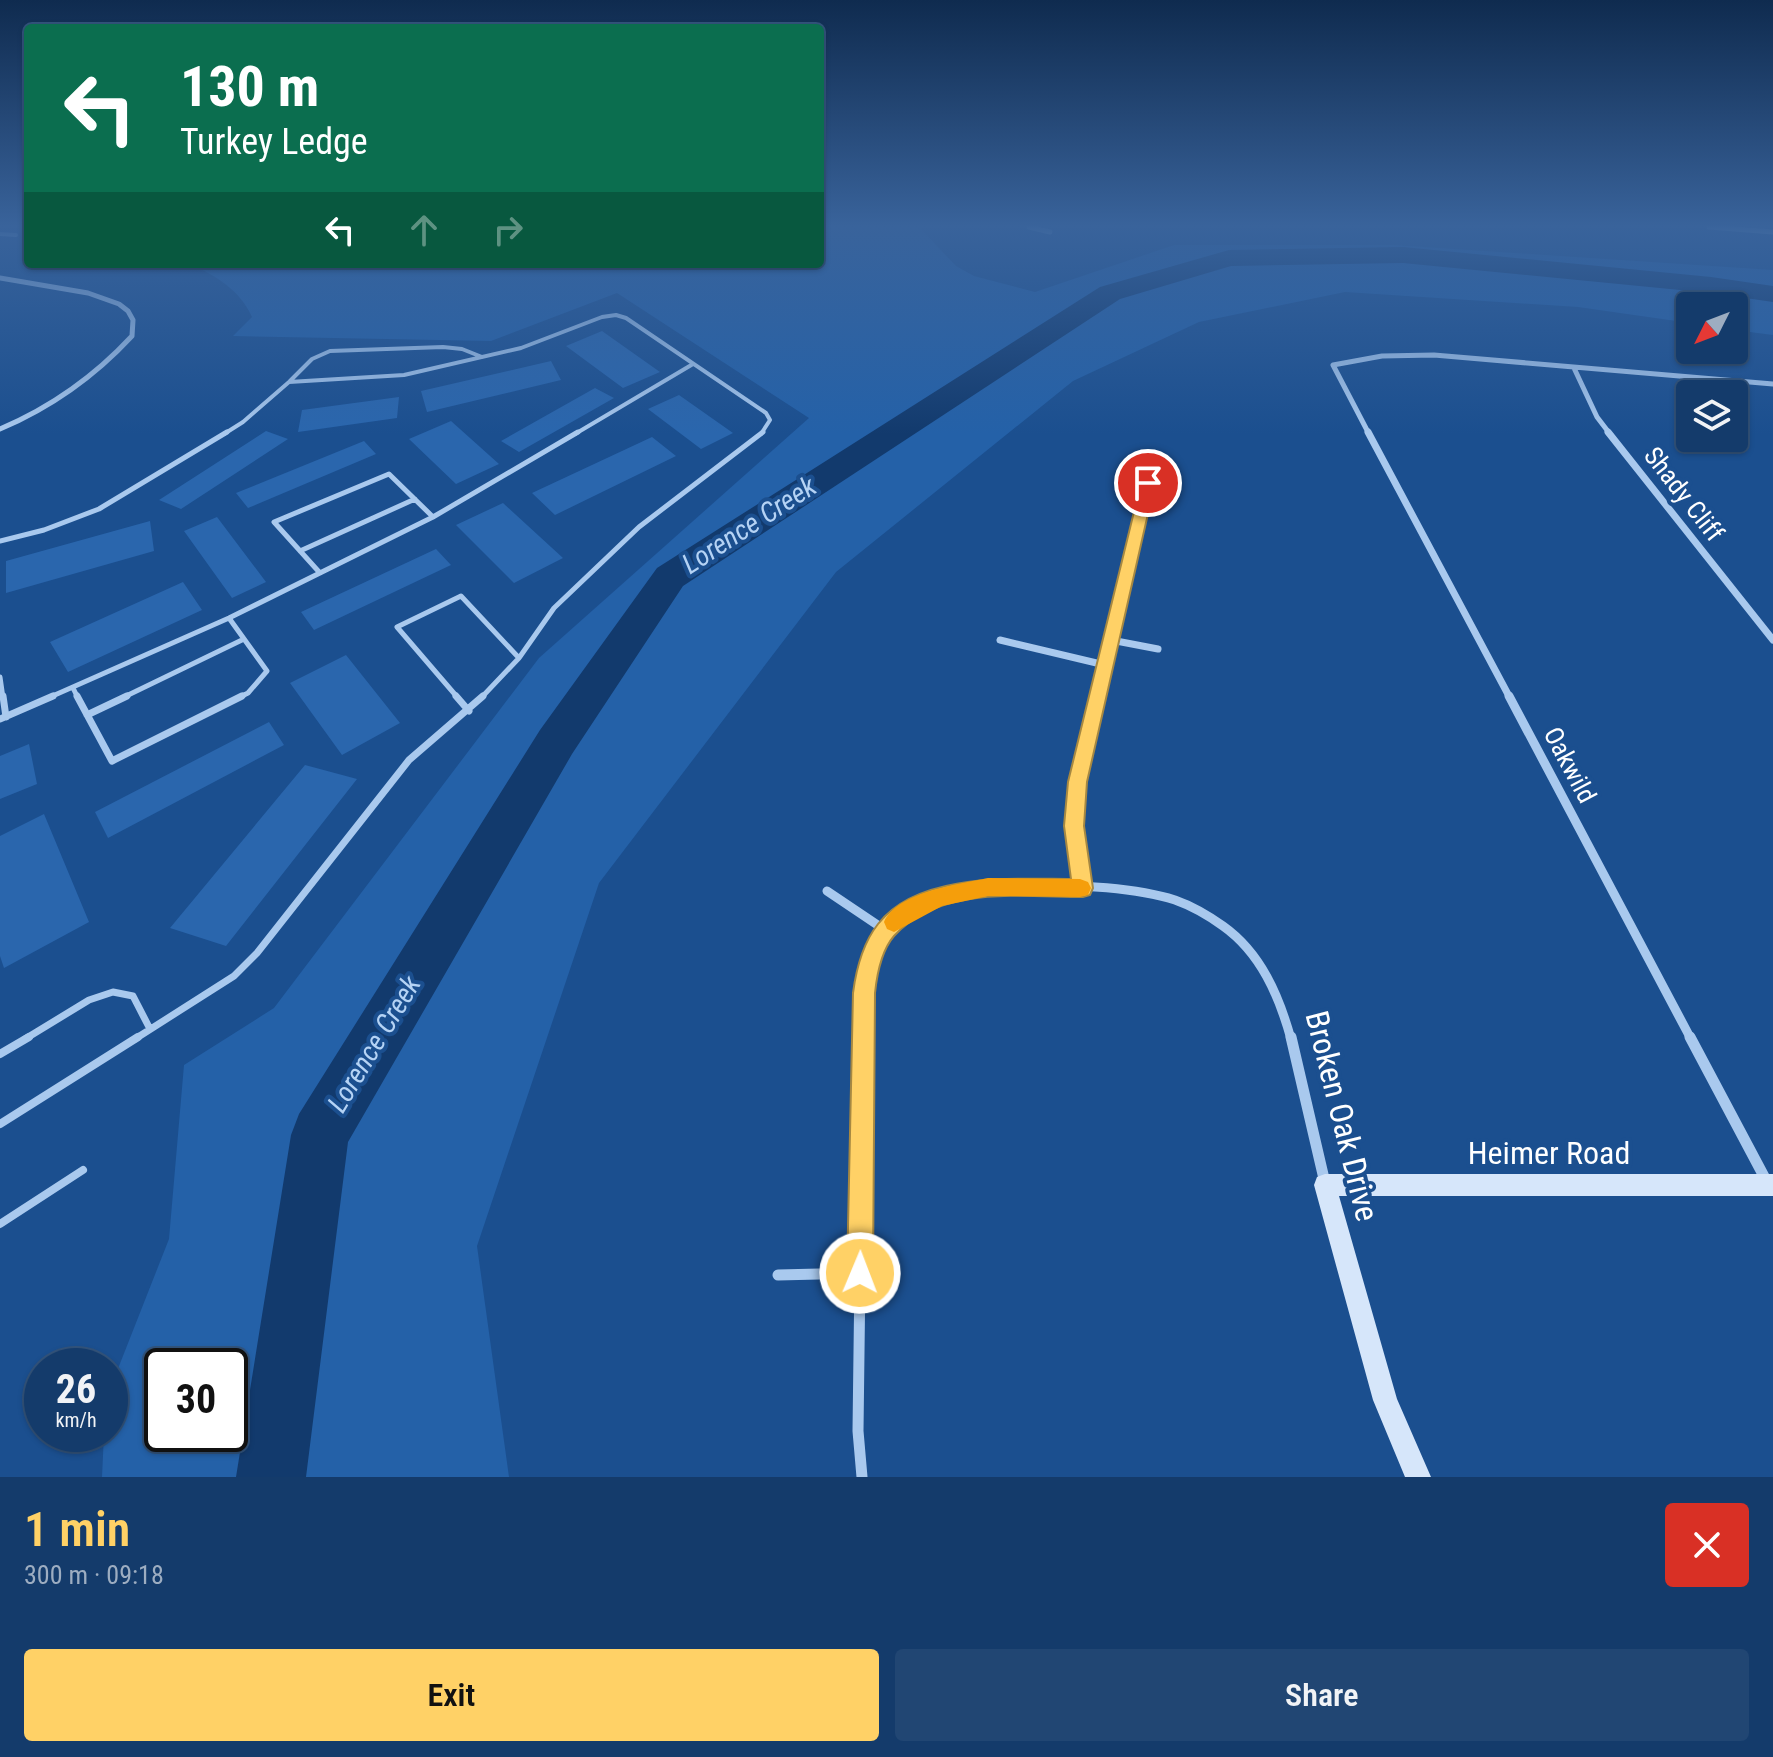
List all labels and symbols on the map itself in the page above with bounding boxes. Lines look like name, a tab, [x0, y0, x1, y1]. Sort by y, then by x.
north arrow	[1676, 292, 1748, 364]
street label: Shady Cliff	[1638, 441, 1730, 547]
pin	[1114, 449, 1182, 517]
water label: Lorence Creek	[676, 469, 823, 581]
street label: Oakwild	[1538, 722, 1602, 808]
water label: Lorence Creek	[320, 969, 428, 1118]
street label: Broken Oak Drive	[1298, 1007, 1386, 1225]
street label: Heimer Road	[1468, 1134, 1630, 1172]
position arrow	[818, 1231, 902, 1315]
speed limit sign: 30	[144, 1348, 248, 1452]

